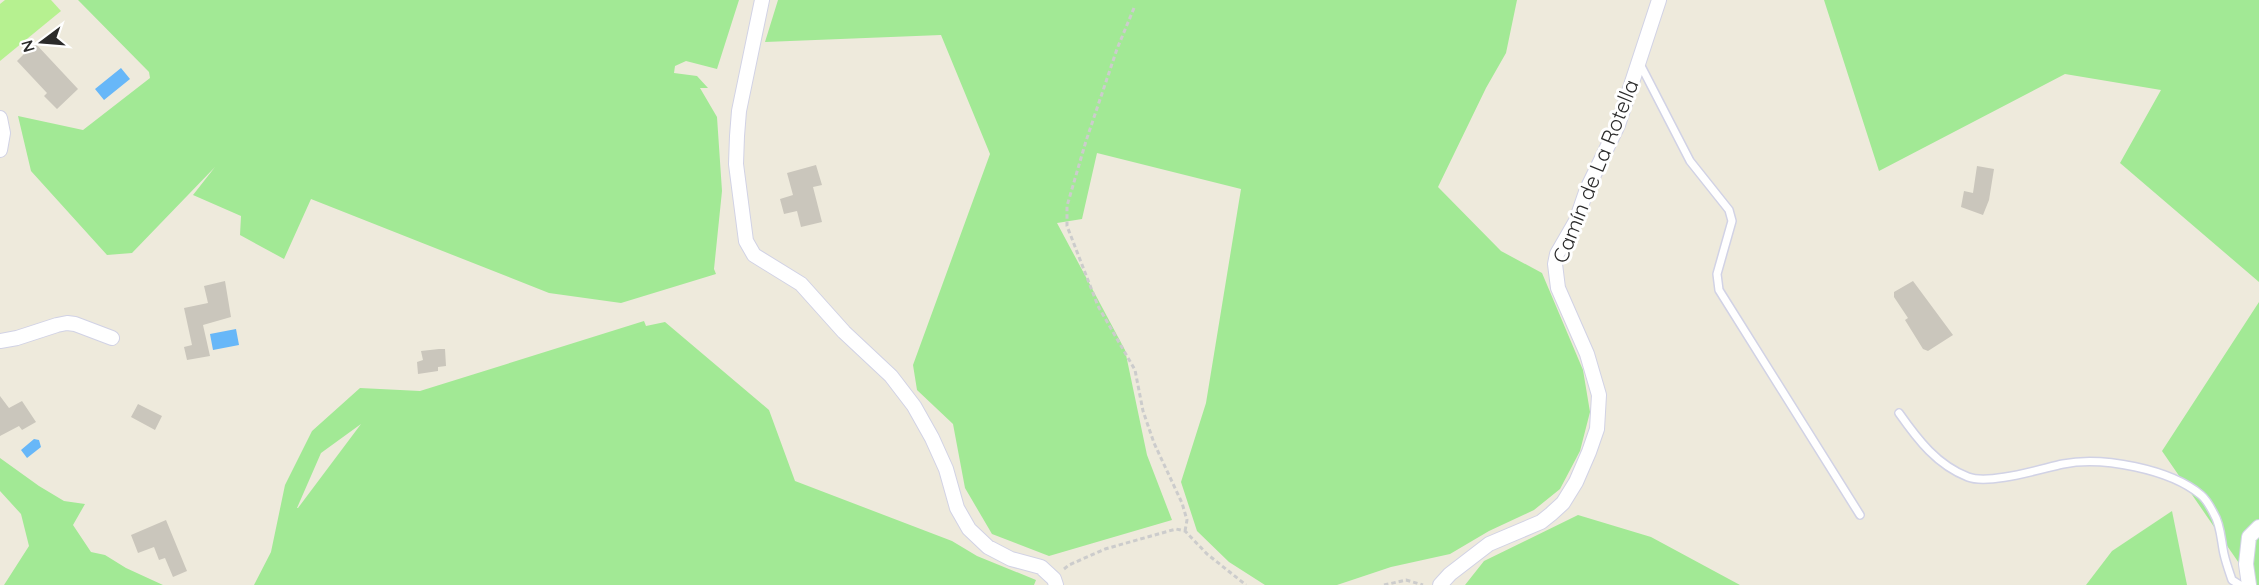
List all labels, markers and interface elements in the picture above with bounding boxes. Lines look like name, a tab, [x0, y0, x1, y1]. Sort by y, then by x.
north arrow	[12, 12, 72, 72]
text: N	[16, 38, 39, 55]
street label: Camín de La Rotella	[1546, 75, 1644, 267]

